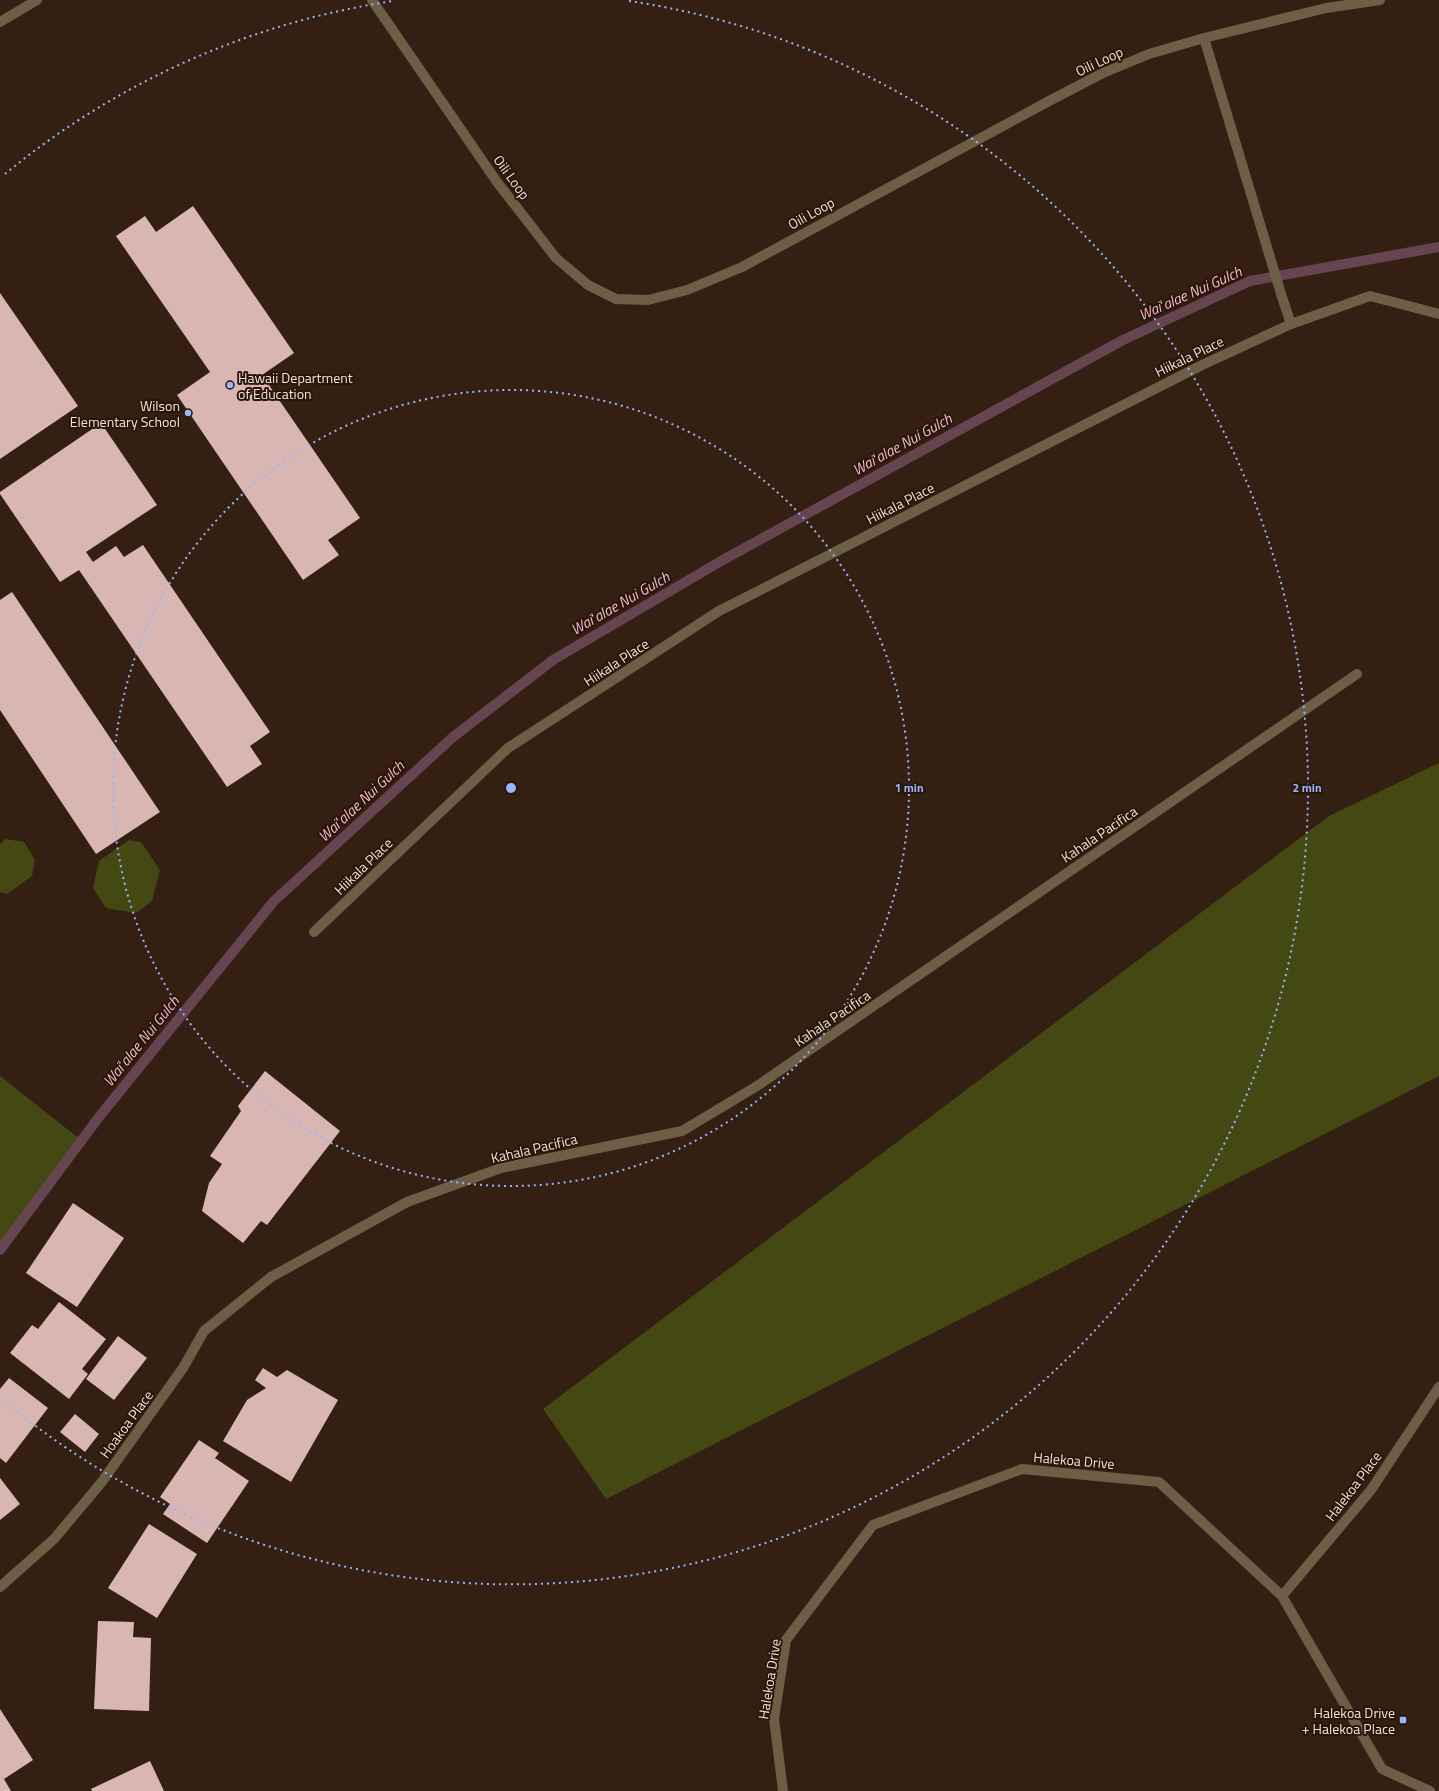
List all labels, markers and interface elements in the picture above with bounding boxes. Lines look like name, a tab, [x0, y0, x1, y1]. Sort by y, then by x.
street label: Oili Loop	[1072, 41, 1126, 81]
street label: Oili Loop	[489, 150, 535, 204]
street label: Oili Loop	[784, 192, 838, 234]
water label: Waiʻalae Nui Gulch	[1135, 260, 1246, 326]
street label: Hiikala Place	[1151, 330, 1227, 382]
place label: Hawaii Department of Education	[238, 367, 353, 404]
marker: Hawaii Department of Education	[225, 380, 235, 390]
place label: Wilson Elementary School	[70, 395, 180, 432]
water label: Waiʻalae Nui Gulch	[848, 407, 956, 481]
marker: Wilson Elementary School	[183, 408, 193, 418]
street label: Hiikala Place	[862, 477, 938, 529]
water label: Waiʻalae Nui Gulch	[566, 565, 674, 641]
street label: Hiikala Place	[579, 633, 653, 691]
water label: Waiʻalae Nui Gulch	[313, 755, 410, 847]
text: 1 min	[894, 778, 924, 797]
text: 2 min	[1292, 778, 1322, 797]
centre of rings	[504, 781, 518, 795]
street label: Kahala Pacifica	[1057, 801, 1141, 867]
street label: Hiikala Place	[329, 833, 397, 899]
street label: Kahala Pacifica	[790, 985, 874, 1051]
water label: Waiʻalae Nui Gulch	[97, 990, 185, 1091]
street label: Kahala Pacifica	[489, 1128, 579, 1168]
street label: Hoakoa Place	[94, 1386, 158, 1462]
street label: Halekoa Drive	[1033, 1446, 1115, 1474]
street label: Halekoa Place	[1320, 1447, 1386, 1525]
street label: Halekoa Drive	[752, 1637, 786, 1721]
place label: Halekoa Drive + Halekoa Place	[1302, 1702, 1395, 1739]
marker: Halekoa Drive + Halekoa Place	[1398, 1715, 1408, 1725]

